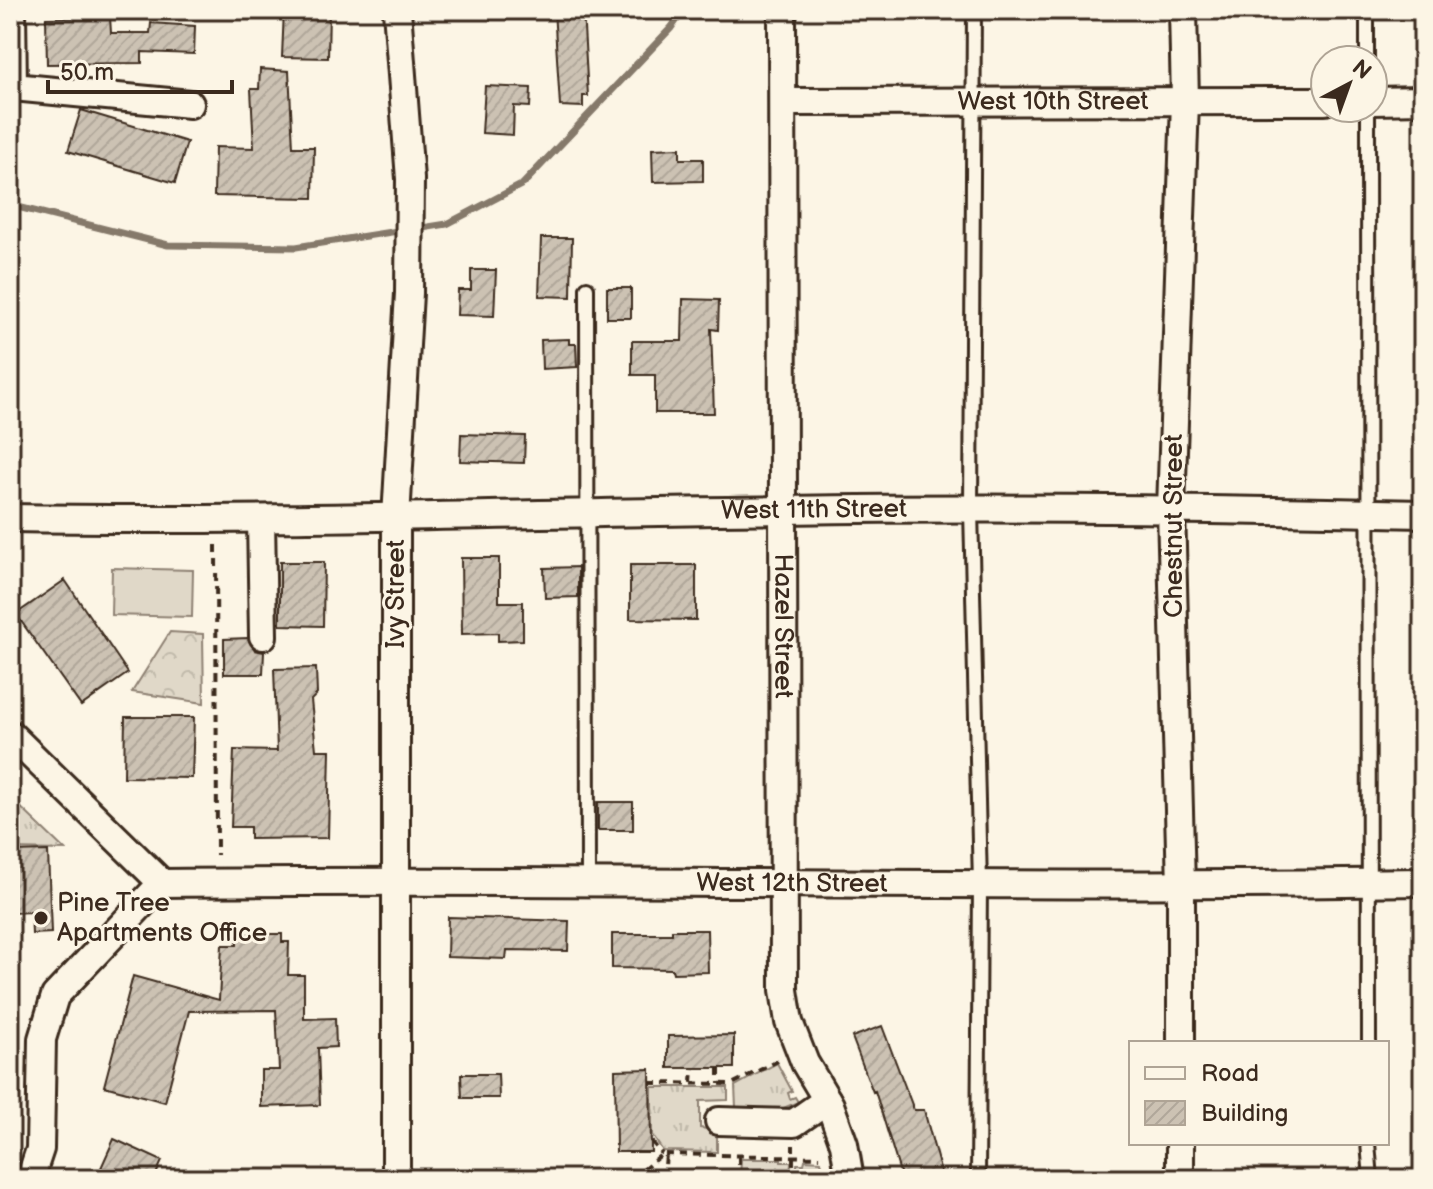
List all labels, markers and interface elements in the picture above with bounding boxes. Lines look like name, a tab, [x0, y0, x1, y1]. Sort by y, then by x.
scale bar	[48, 44, 232, 94]
north arrow	[1309, 44, 1389, 124]
text: N	[1346, 54, 1376, 86]
text: 50 m	[60, 58, 114, 87]
street label: West 10th Street	[957, 86, 1149, 117]
street label: Chestnut Street	[1159, 434, 1190, 618]
street label: West 11th Street	[721, 493, 907, 526]
street label: Ivy Street	[381, 539, 412, 649]
street label: Hazel Street	[768, 553, 799, 699]
street label: West 12th Street	[696, 867, 888, 899]
place label: Pine Tree Apartments Office	[57, 888, 267, 949]
marker: Pine Tree Apartments Office	[32, 909, 50, 927]
legend	[1129, 1041, 1389, 1145]
text: Road	[1201, 1059, 1259, 1088]
text: Building	[1201, 1099, 1288, 1128]

